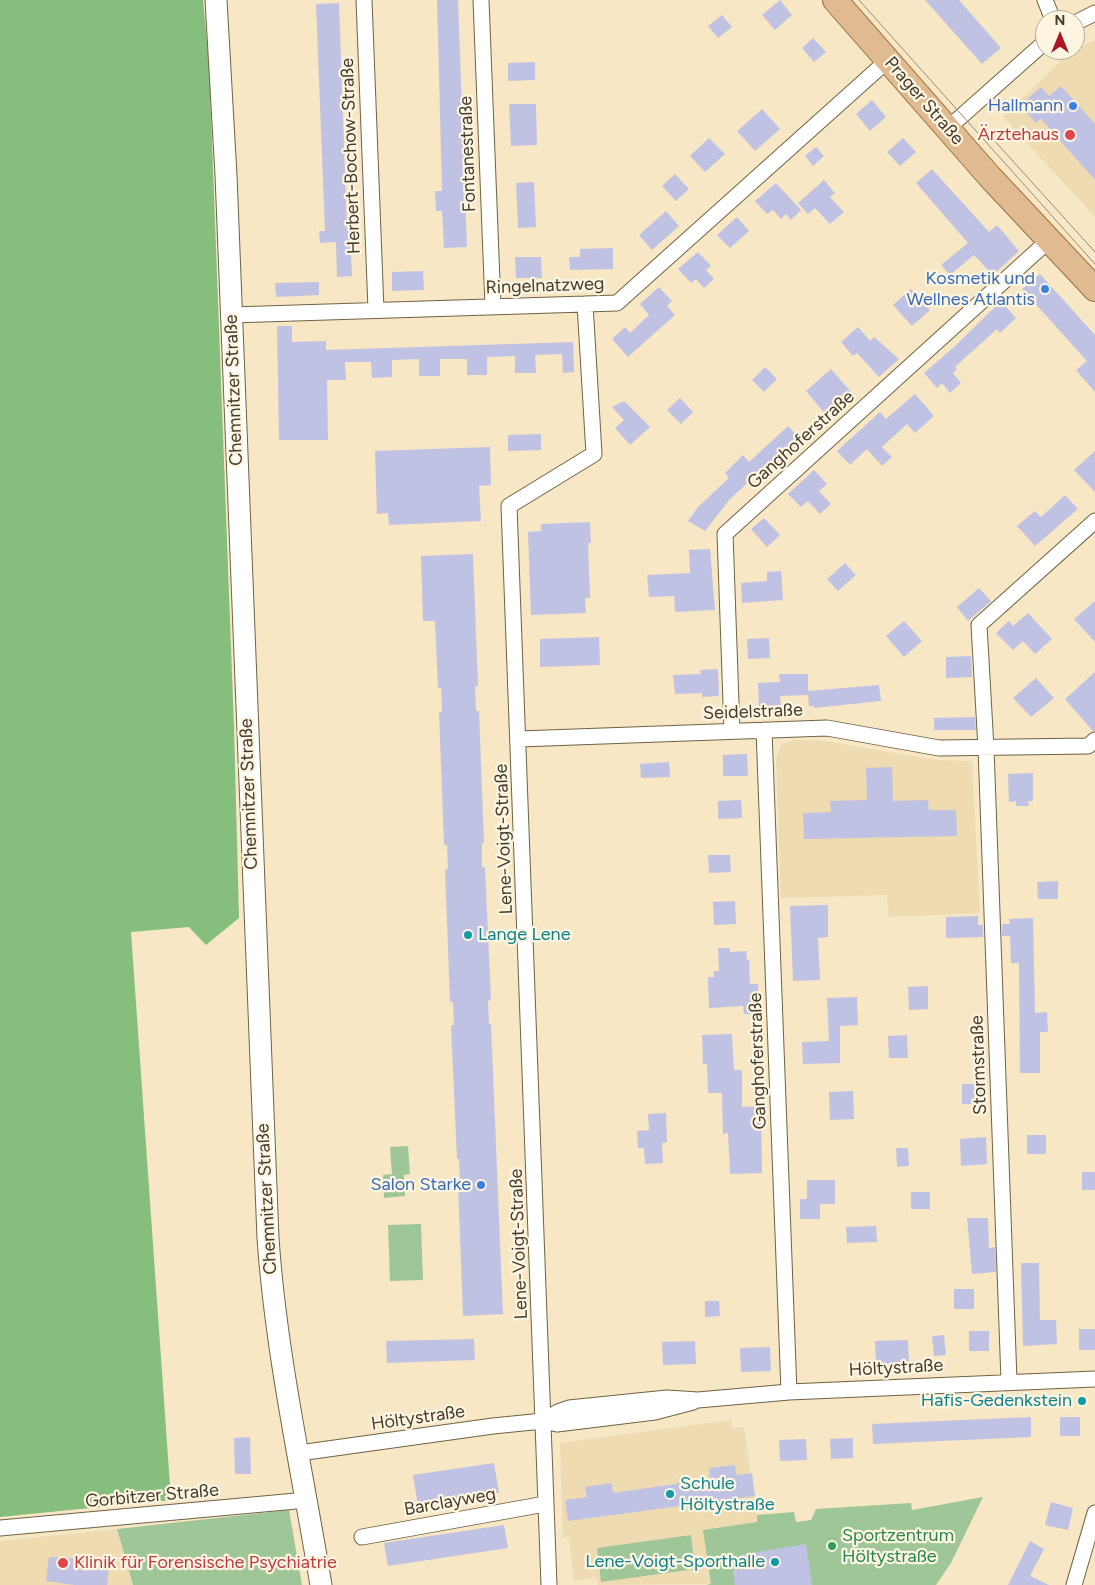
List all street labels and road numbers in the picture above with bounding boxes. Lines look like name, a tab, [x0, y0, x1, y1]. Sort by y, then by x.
street label: Prager Straße	[880, 53, 968, 149]
street label: Herbert-Bochow-Straße	[337, 58, 365, 254]
street label: Fontanestraße	[455, 95, 481, 213]
street label: Ringelnatzweg	[485, 273, 605, 299]
street label: Chemnitzer Straße	[221, 314, 247, 466]
street label: Ganghoferstraße	[743, 386, 859, 494]
street label: Seidelstraße	[703, 699, 803, 725]
street label: Chemnitzer Straße	[236, 718, 262, 870]
street label: Lene-Voigt-Straße	[491, 763, 517, 915]
street label: Ganghoferstraße	[745, 992, 771, 1130]
street label: Stormstraße	[966, 1015, 992, 1115]
street label: Chemnitzer Straße	[252, 1123, 282, 1275]
street label: Lene-Voigt-Straße	[506, 1168, 532, 1320]
street label: Höltystraße	[848, 1355, 944, 1381]
street label: Höltystraße	[370, 1401, 466, 1435]
street label: Gorbitzer Straße	[84, 1479, 220, 1513]
street label: Barclayweg	[402, 1483, 498, 1521]

